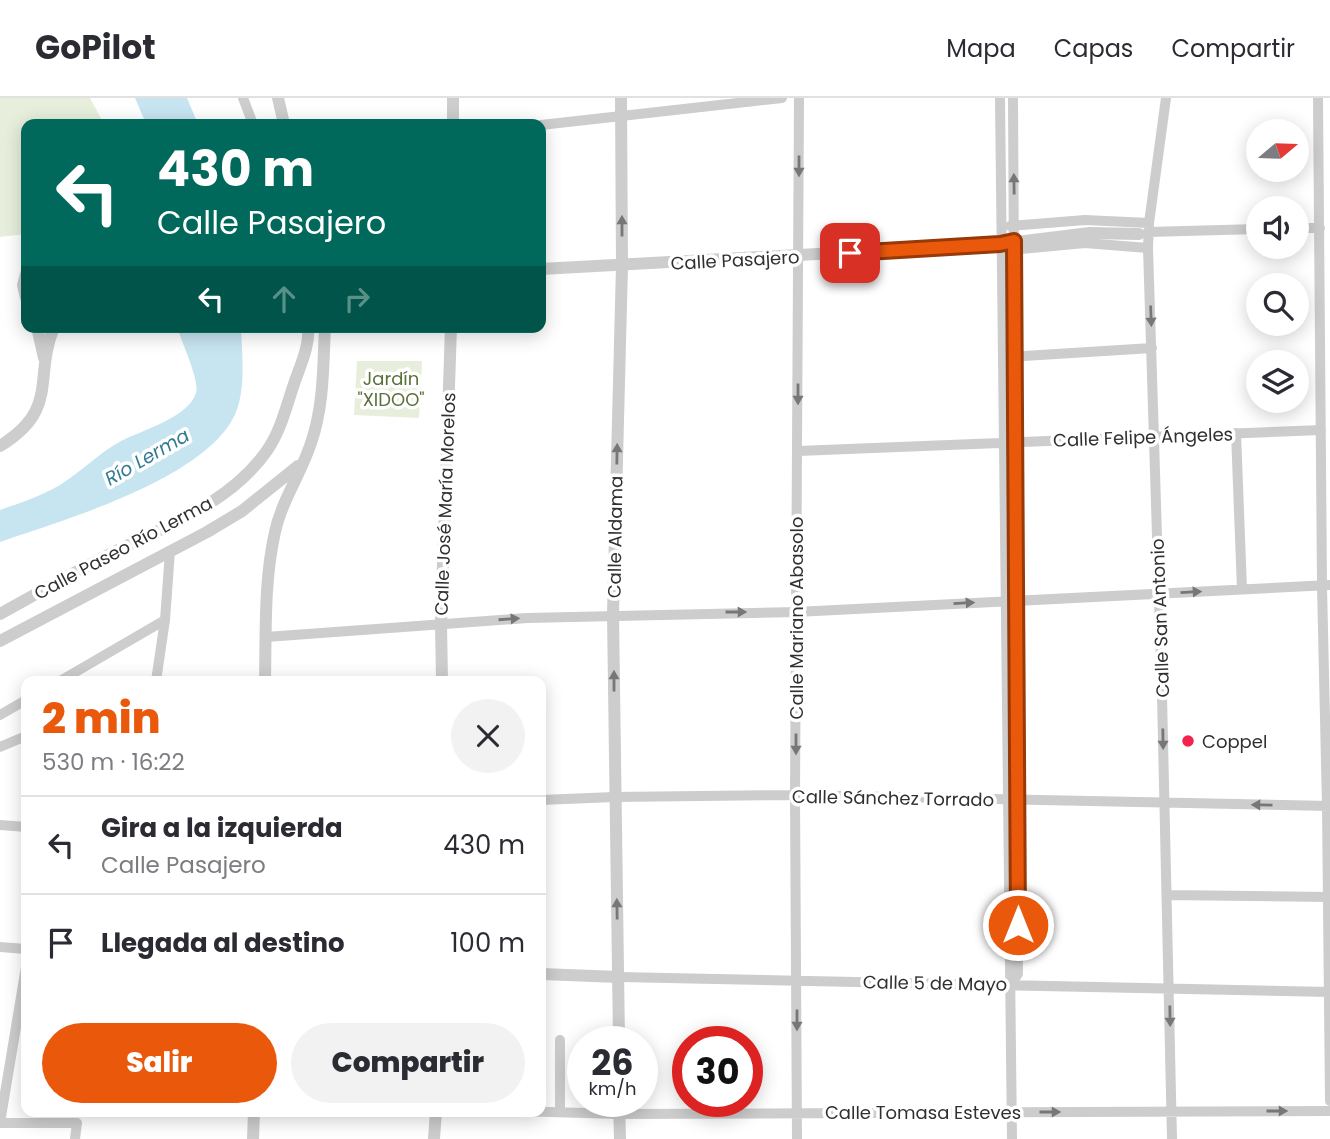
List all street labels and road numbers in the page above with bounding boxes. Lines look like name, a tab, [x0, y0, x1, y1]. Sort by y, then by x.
street label: Calle Pasajero	[670, 244, 800, 276]
street label: Calle José María Morelos	[429, 392, 461, 616]
street label: Calle Felipe Ángeles	[1053, 421, 1233, 453]
street label: Calle Aldama	[601, 476, 629, 598]
street label: Calle Paseo Río Lerma	[30, 490, 216, 606]
street label: Calle Mariano Abasolo	[784, 516, 809, 720]
street label: Calle San Antonio	[1145, 538, 1175, 698]
street label: Calle Sánchez Torrado	[792, 784, 994, 812]
street label: Calle 5 de Mayo	[863, 969, 1007, 997]
street label: Calle Tomasa Esteves	[825, 1100, 1021, 1125]

